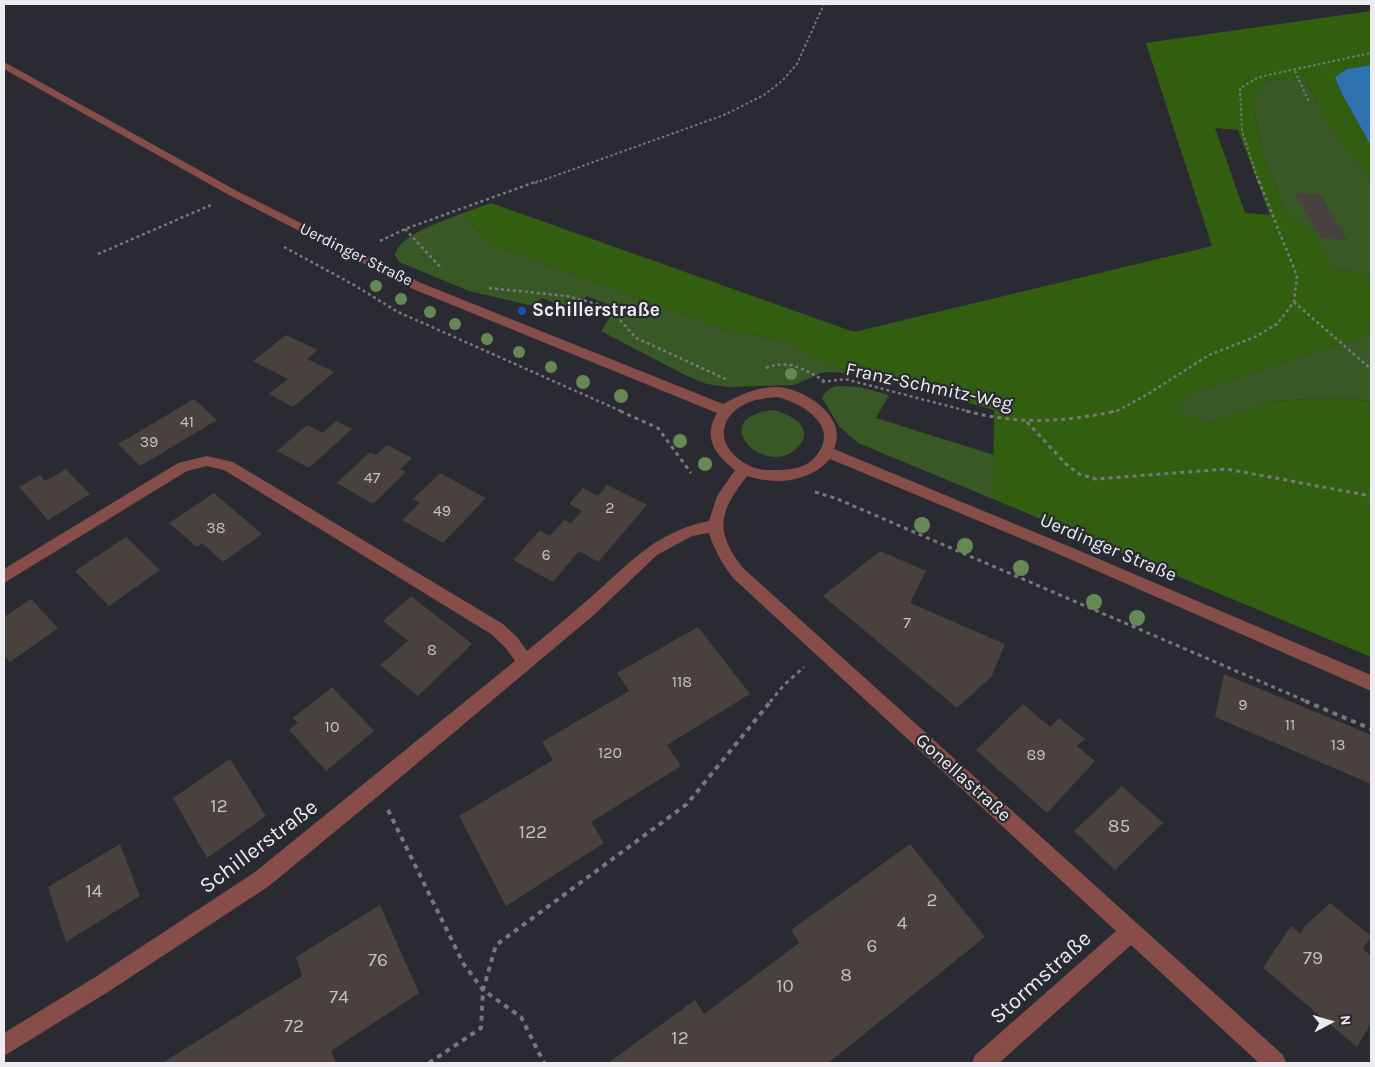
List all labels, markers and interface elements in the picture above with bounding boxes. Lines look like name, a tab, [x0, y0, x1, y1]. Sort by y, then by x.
street label: Uerdinger Straße	[296, 219, 416, 291]
place label: Schillerstraße	[532, 300, 660, 322]
marker: Schillerstraße	[516, 305, 528, 317]
street label: Franz-Schmitz-Weg	[843, 358, 1015, 416]
house number: 41	[180, 412, 194, 432]
house number: 39	[140, 432, 158, 452]
house number: 47	[364, 468, 380, 488]
house number: 2	[605, 498, 615, 518]
house number: 49	[433, 501, 451, 521]
street label: Uerdinger Straße	[1036, 509, 1180, 587]
house number: 38	[206, 518, 226, 538]
house number: 6	[541, 545, 551, 565]
house number: 7	[903, 613, 911, 633]
house number: 8	[427, 640, 437, 660]
house number: 118	[672, 672, 692, 692]
house number: 9	[1238, 695, 1248, 715]
house number: 11	[1285, 715, 1295, 735]
house number: 10	[325, 717, 339, 737]
street label: Gonellastraße	[910, 729, 1016, 827]
house number: 13	[1331, 735, 1345, 755]
house number: 120	[598, 743, 622, 763]
house number: 89	[1026, 745, 1046, 765]
street label: Schillerstraße	[195, 794, 323, 900]
house number: 12	[210, 796, 228, 818]
house number: 85	[1108, 816, 1130, 838]
house number: 122	[519, 822, 547, 844]
house number: 14	[86, 881, 102, 903]
house number: 2	[926, 890, 938, 912]
house number: 4	[897, 913, 907, 935]
street label: Stormstraße	[985, 926, 1097, 1030]
house number: 6	[867, 936, 877, 958]
house number: 79	[1303, 948, 1323, 970]
house number: 76	[368, 950, 388, 972]
house number: 8	[840, 965, 852, 987]
house number: 10	[776, 976, 794, 998]
house number: 74	[329, 987, 349, 1009]
north arrow	[1305, 997, 1355, 1047]
text: N	[1336, 1014, 1354, 1026]
house number: 72	[284, 1016, 304, 1038]
house number: 12	[671, 1028, 689, 1050]

